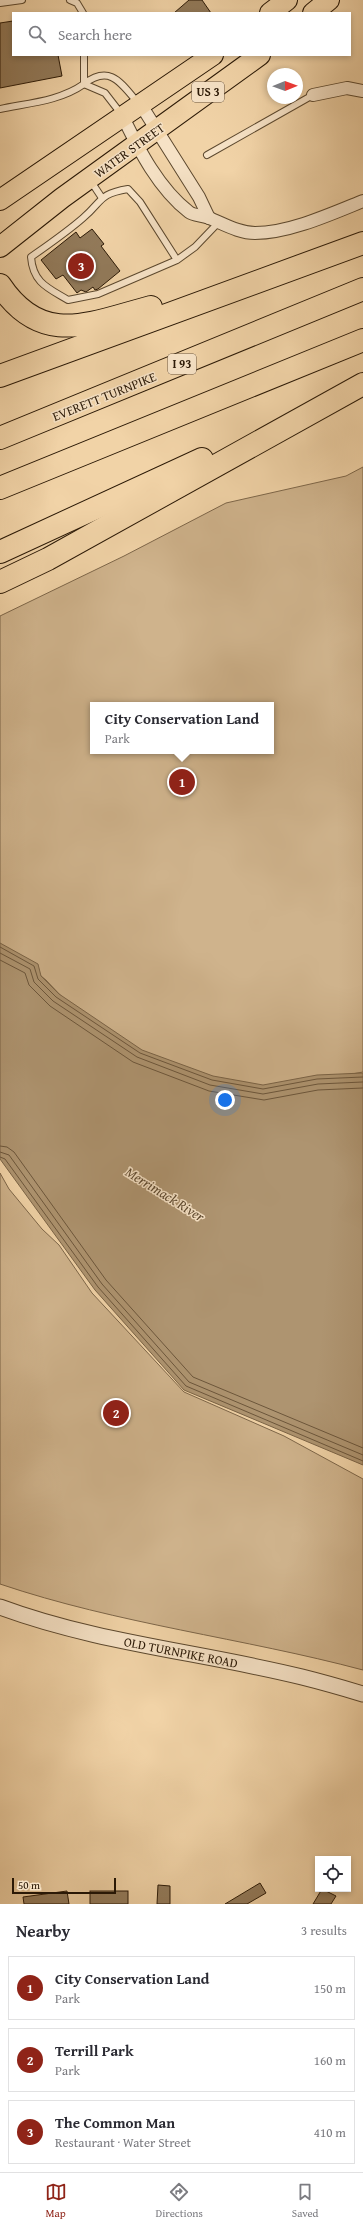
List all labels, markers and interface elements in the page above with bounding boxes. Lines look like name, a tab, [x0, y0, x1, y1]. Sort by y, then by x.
search box	[12, 12, 351, 56]
icon: search	[26, 23, 48, 45]
text: Search here	[58, 24, 132, 45]
north arrow	[267, 68, 303, 104]
road number: US 3	[192, 82, 224, 102]
street label: WATER STREET	[90, 118, 169, 183]
pin: 3	[68, 251, 94, 281]
road number: I 93	[168, 354, 196, 374]
street label: EVERETT TURNPIKE	[50, 367, 159, 426]
popup	[90, 702, 274, 754]
text: City Conservation Land	[105, 708, 259, 729]
text: Park	[105, 729, 130, 748]
pin: 1	[169, 767, 195, 797]
your location	[215, 1090, 235, 1110]
water label: Merrimack River	[122, 1162, 209, 1227]
pin: 2	[103, 1398, 129, 1428]
street label: OLD TURNPIKE ROAD	[122, 1632, 240, 1673]
map controls	[315, 1856, 351, 1892]
button: locate	[315, 1856, 351, 1892]
scale bar	[12, 1876, 116, 1895]
text: 50 m	[18, 1877, 40, 1893]
text: Nearby	[16, 1918, 70, 1943]
text: 3 results	[301, 1921, 347, 1940]
text: City Conservation Land	[55, 1968, 209, 1989]
text: 1	[27, 1979, 33, 1998]
text: 150 m	[314, 1979, 346, 1998]
text: Park	[55, 1989, 80, 2008]
text: Terrill Park	[55, 2040, 134, 2061]
text: 2	[27, 2051, 33, 2070]
text: 160 m	[314, 2051, 346, 2070]
text: Park	[55, 2061, 80, 2080]
text: The Common Man	[55, 2112, 175, 2133]
text: 3	[27, 2123, 33, 2142]
text: 410 m	[314, 2123, 346, 2142]
text: Restaurant · Water Street	[55, 2133, 191, 2152]
tab: Map	[45, 2181, 67, 2221]
tab: Directions	[156, 2181, 203, 2221]
tab: Saved	[292, 2181, 318, 2221]

